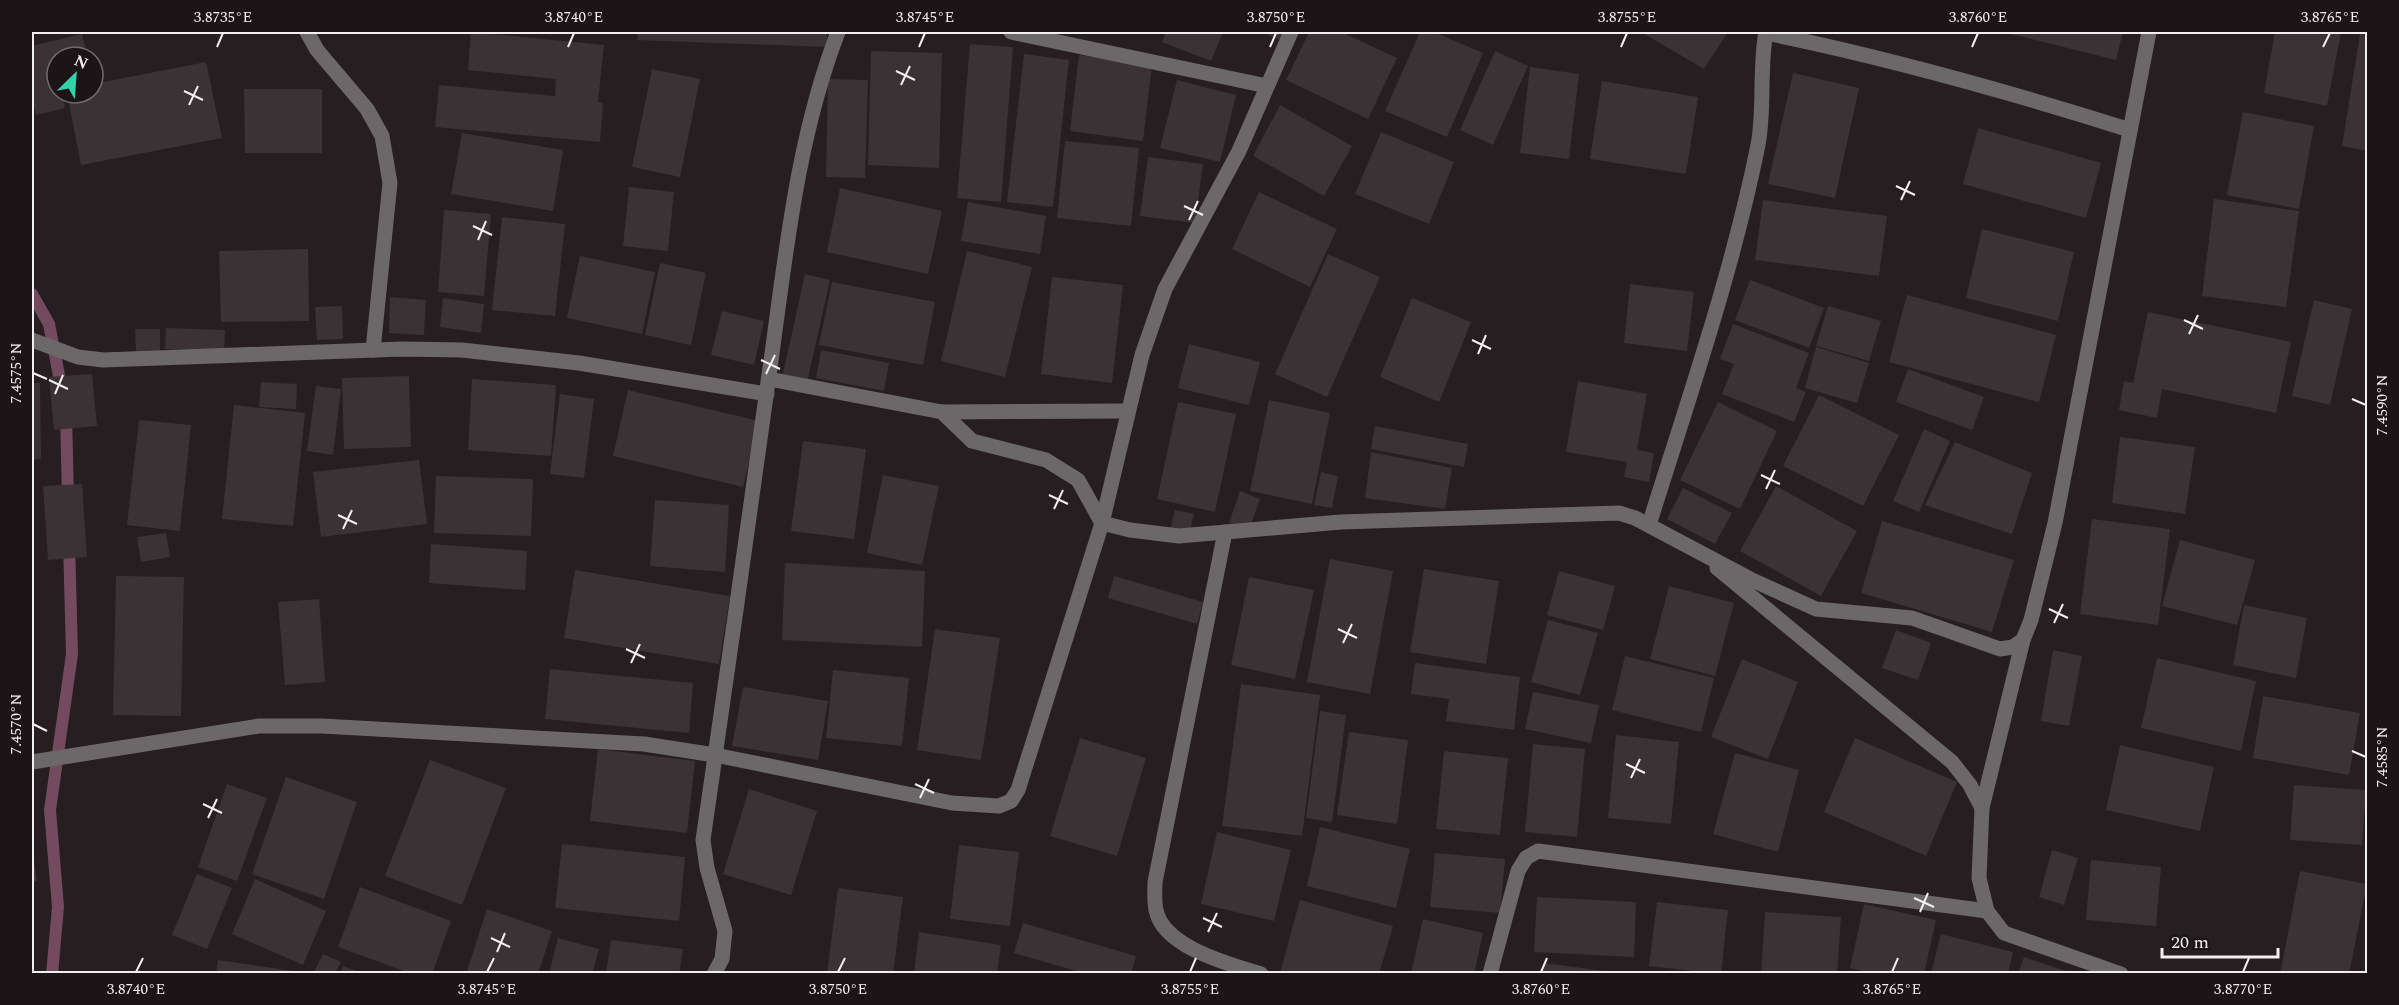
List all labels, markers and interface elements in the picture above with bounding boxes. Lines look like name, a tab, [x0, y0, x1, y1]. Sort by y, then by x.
text: 3.8735°E	[194, 6, 252, 29]
text: 3.8740°E	[545, 6, 603, 29]
text: 3.8745°E	[896, 6, 954, 29]
text: 3.8750°E	[1247, 6, 1305, 29]
text: 3.8755°E	[1598, 6, 1656, 29]
text: 3.8760°E	[1949, 6, 2007, 29]
text: 3.8765°E	[2301, 6, 2359, 29]
north arrow	[45, 45, 105, 105]
text: N	[70, 49, 92, 76]
text: 7.4575°N	[5, 343, 28, 403]
text: 7.4590°N	[2371, 375, 2394, 435]
text: 7.4570°N	[5, 694, 28, 754]
text: 7.4585°N	[2371, 727, 2394, 787]
scale bar	[2162, 921, 2278, 959]
text: 20 m	[2171, 929, 2209, 956]
text: 3.8740°E	[107, 978, 165, 1001]
text: 3.8745°E	[458, 978, 516, 1001]
text: 3.8750°E	[809, 978, 867, 1001]
text: 3.8755°E	[1161, 978, 1219, 1001]
text: 3.8760°E	[1512, 978, 1570, 1001]
text: 3.8765°E	[1863, 978, 1921, 1001]
text: 3.8770°E	[2214, 978, 2272, 1001]

